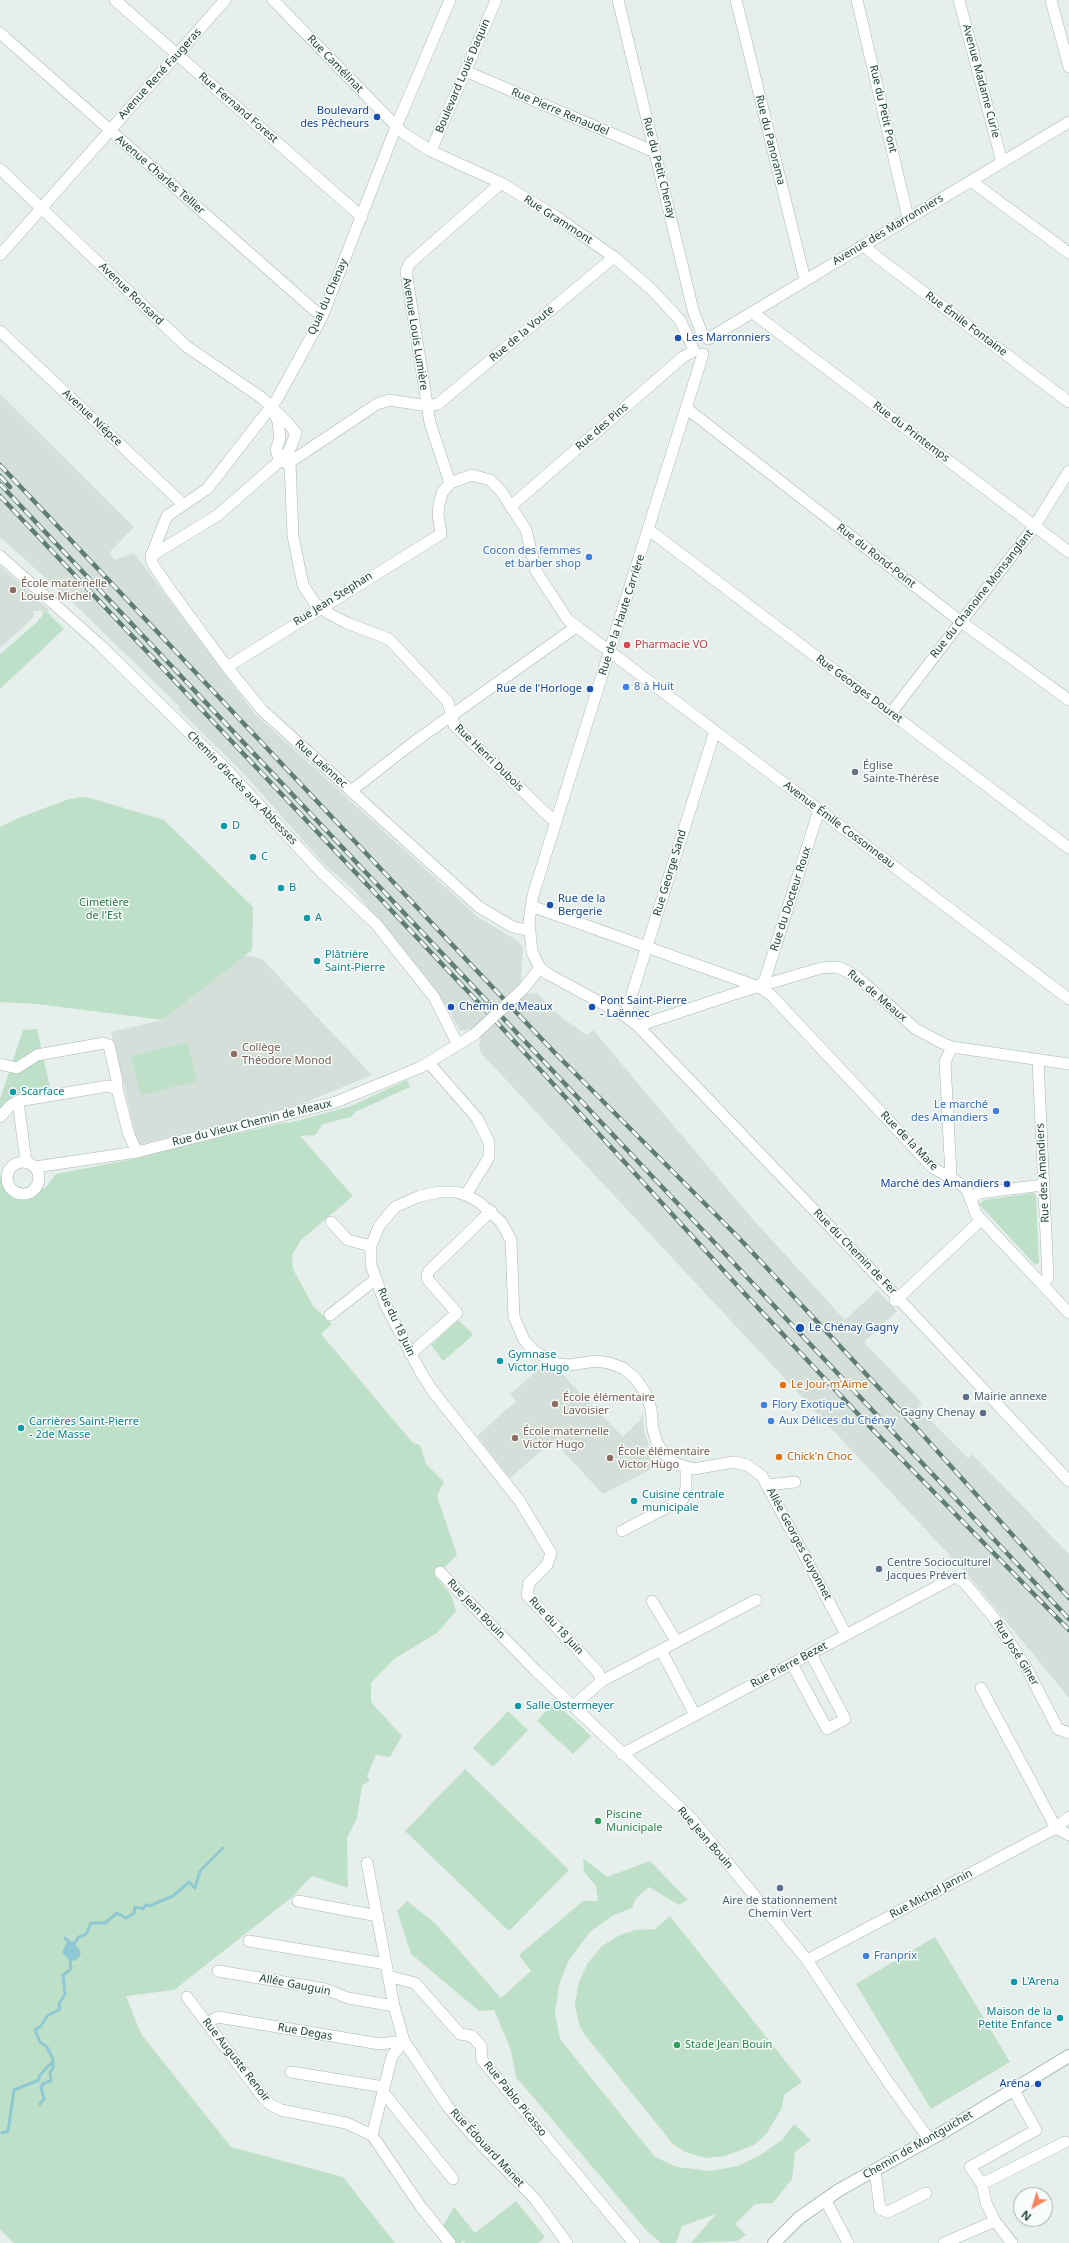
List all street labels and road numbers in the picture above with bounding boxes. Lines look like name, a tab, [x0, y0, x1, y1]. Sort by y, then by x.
street label: Boulevard Louis Daquin	[433, 17, 493, 135]
street label: Avenue Madame Curie	[959, 23, 1003, 139]
street label: Avenue René Faugeras	[116, 26, 204, 122]
street label: Rue Camélinat	[304, 32, 366, 96]
street label: Rue du Petit Pont	[866, 64, 900, 154]
street label: Rue Fernand Forest	[196, 70, 280, 146]
street label: Rue Pierre Renaudel	[509, 85, 611, 139]
street label: Rue du Panorama	[752, 94, 788, 186]
street label: Rue du Petit Chenay	[640, 116, 678, 220]
street label: Avenue Charles Tellier	[113, 133, 207, 217]
street label: Avenue des Marronniers	[830, 192, 946, 268]
street label: Rue Grammont	[521, 193, 595, 247]
street label: Quai du Chenay	[305, 257, 351, 337]
street label: Avenue Ronsard	[96, 260, 166, 328]
street label: Avenue Louis Lumière	[400, 277, 430, 391]
street label: Rue Émile Fontaine	[922, 289, 1010, 359]
street label: Rue de la Voute	[487, 303, 557, 365]
street label: Avenue Niépce	[59, 387, 125, 449]
street label: Rue du Printemps	[870, 399, 952, 465]
street label: Rue des Pins	[573, 401, 631, 453]
street label: Rue du Rond-Point	[834, 521, 918, 591]
street label: Rue du Chanoine Monsanglant	[928, 527, 1036, 661]
street label: Rue de la Haute Carrière	[596, 553, 648, 677]
street label: Rue Jean Stephan	[291, 569, 375, 629]
street label: Rue Georges Douret	[813, 652, 905, 726]
street label: Rue Henri Dubois	[452, 722, 526, 794]
street label: Chemin d'accès aux Abbesses	[184, 728, 300, 848]
street label: Rue Laënnec	[292, 737, 350, 791]
street label: Avenue Émile Cossonneau	[781, 779, 897, 871]
street label: Rue George Sand	[651, 828, 689, 918]
street label: Rue du Docteur Roux	[768, 845, 814, 953]
street label: Rue de Meaux	[845, 967, 909, 1025]
street label: Rue du Vieux Chemin de Meaux	[171, 1097, 333, 1149]
street label: Rue de la Mare	[877, 1109, 941, 1173]
street label: Rue des Amandiers	[1034, 1123, 1052, 1223]
street label: Rue du Chemin de Fer	[811, 1206, 899, 1298]
street label: Rue du 18 Juin	[374, 1286, 418, 1358]
street label: Allée Georges Guyonnet	[764, 1486, 834, 1602]
street label: Rue Jean Bouin	[444, 1576, 508, 1642]
street label: Rue du 18 Juin	[526, 1594, 586, 1658]
street label: Rue José Giner	[991, 1618, 1041, 1688]
street label: Rue Pierre Bezet	[748, 1639, 830, 1691]
street label: Rue Jean Bouin	[674, 1804, 736, 1872]
street label: Rue Michel Jannin	[887, 1867, 975, 1921]
street label: Allée Gauguin	[258, 1972, 332, 1998]
street label: Rue Auguste Renoir	[199, 2016, 273, 2104]
street label: Rue Degas	[277, 2021, 333, 2043]
street label: Rue Pablo Picasso	[481, 2059, 549, 2139]
street label: Rue Édouard Manet	[447, 2106, 527, 2190]
street label: Chemin de Montguichet	[861, 2108, 975, 2182]

